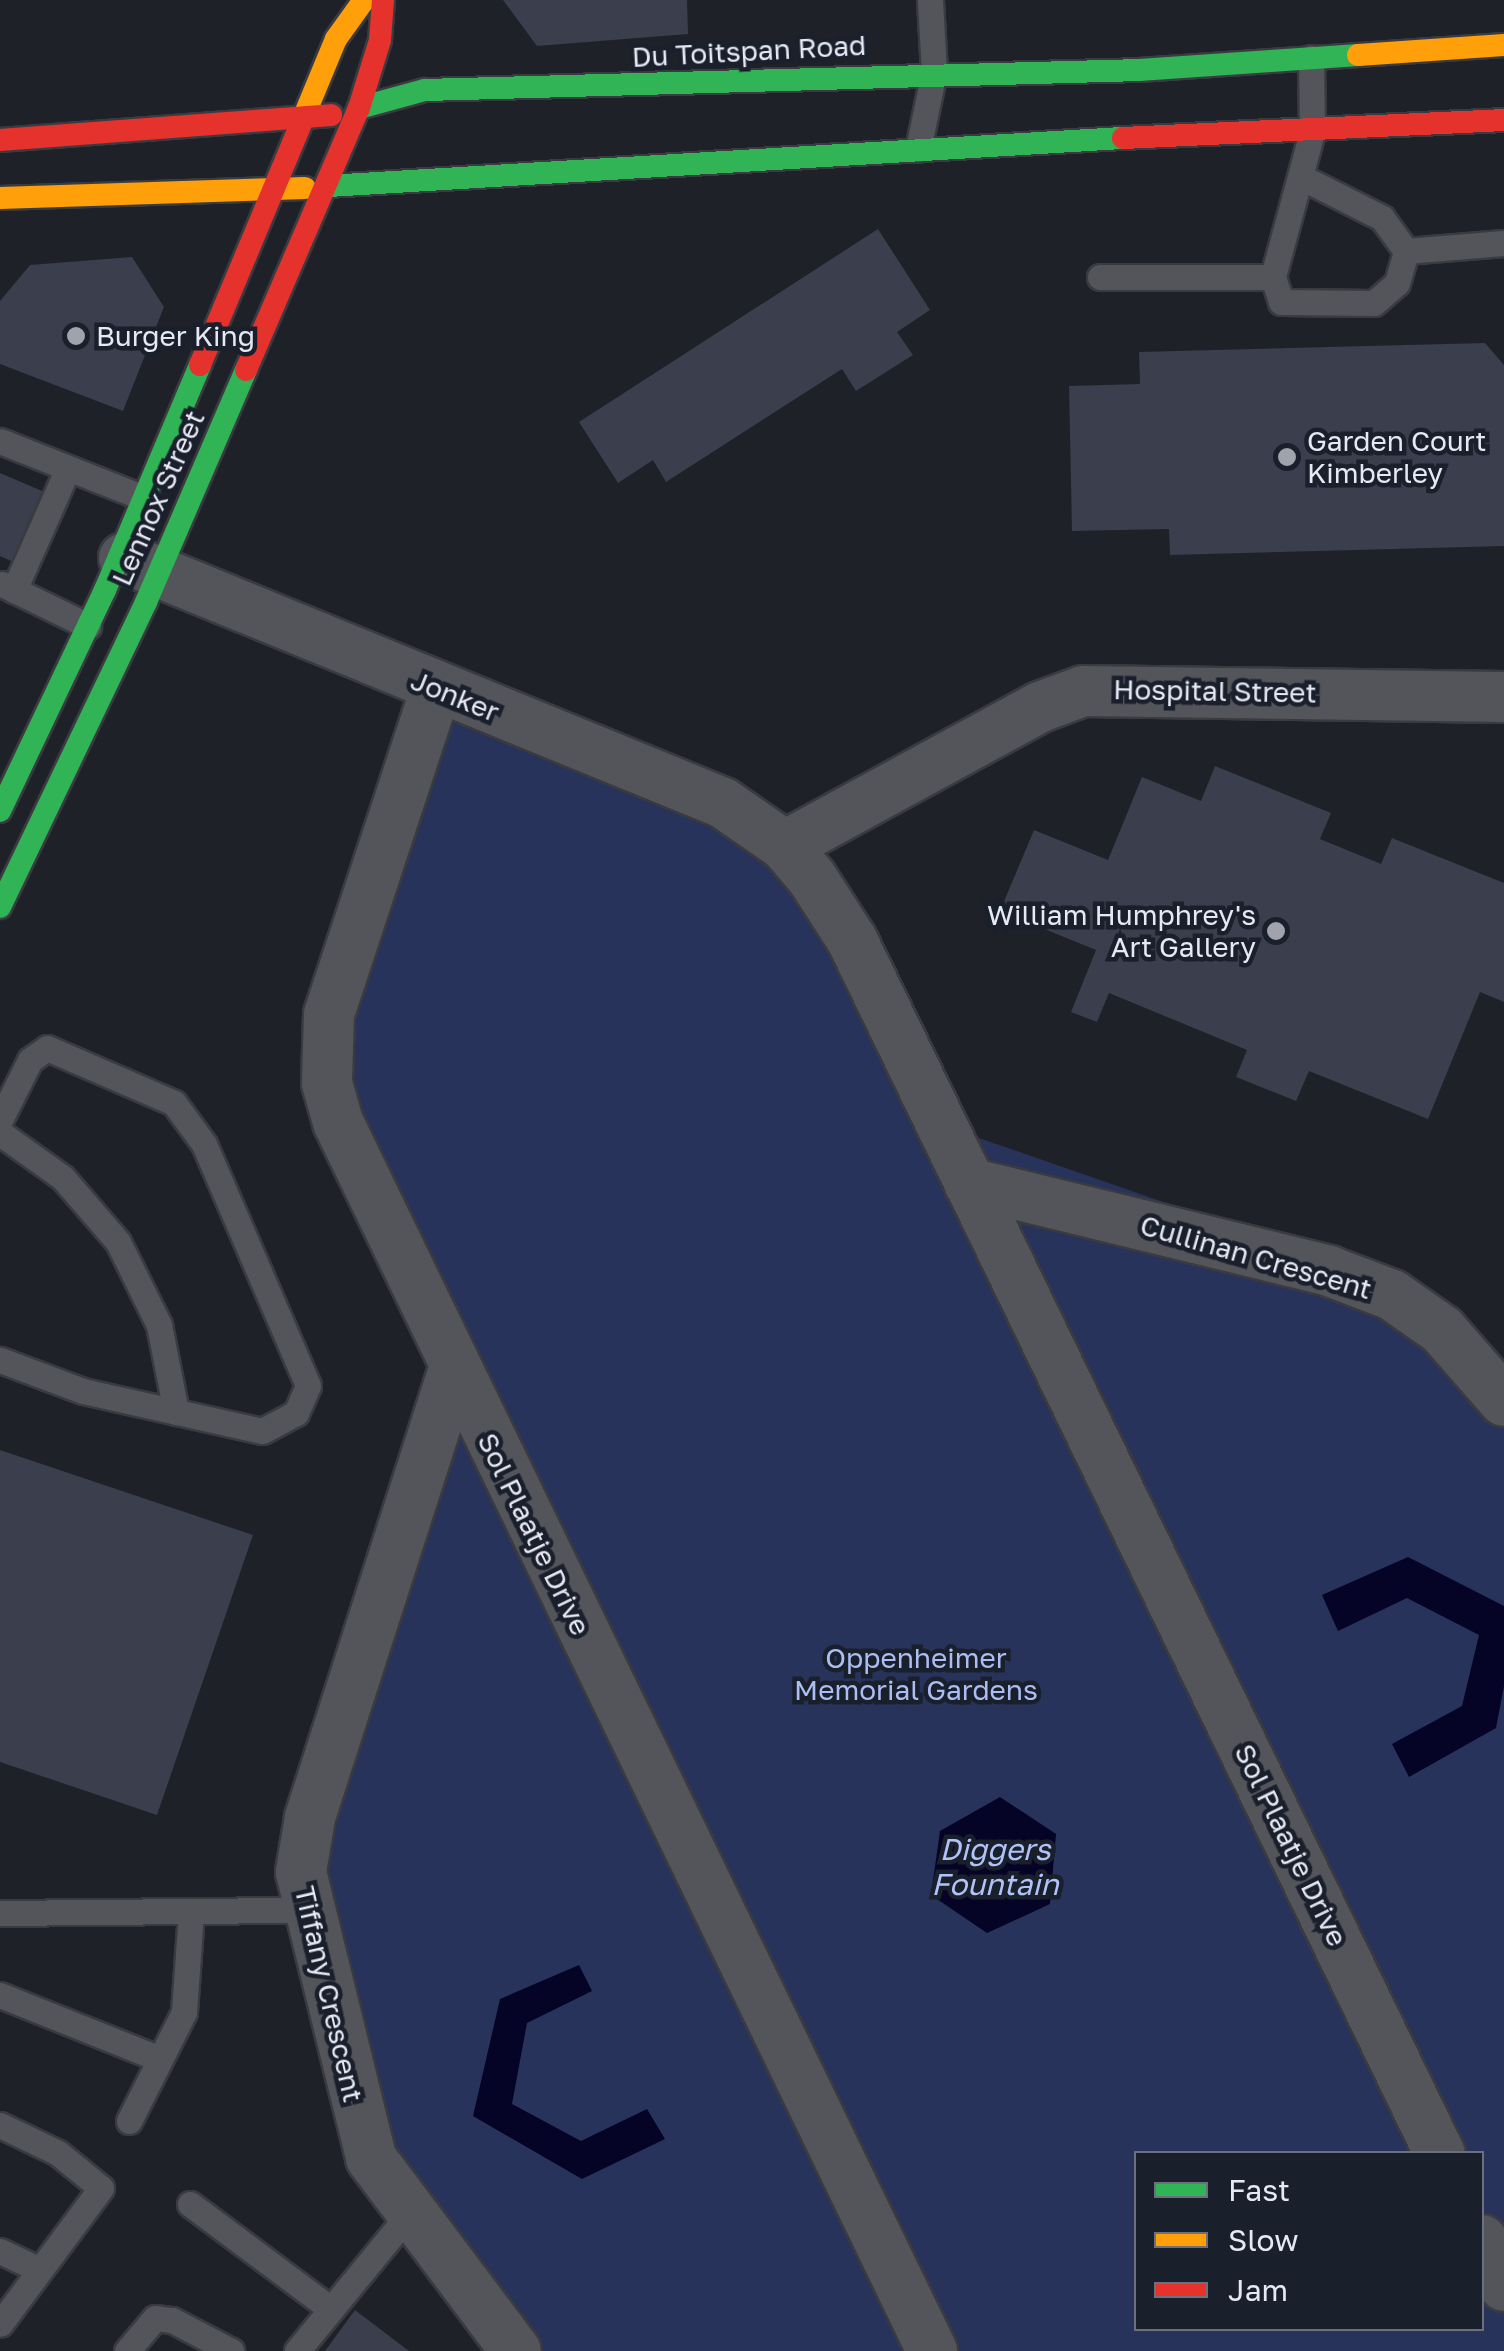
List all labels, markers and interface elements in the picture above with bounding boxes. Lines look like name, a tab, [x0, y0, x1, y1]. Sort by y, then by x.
street label: Du Toitspan Road	[631, 28, 867, 74]
place label: Burger King	[96, 319, 255, 353]
marker: Burger King	[65, 325, 87, 347]
street label: Lennox Street	[104, 405, 212, 591]
place label: Garden Court Kimberley	[1307, 424, 1486, 490]
marker: Garden Court Kimberley	[1276, 446, 1298, 468]
street label: Jonker	[406, 663, 504, 729]
street label: Hospital Street	[1113, 672, 1317, 710]
place label: William Humphrey's Art Gallery	[987, 898, 1256, 964]
marker: William Humphrey's Art Gallery	[1265, 920, 1287, 942]
street label: Cullinan Crescent	[1136, 1208, 1376, 1306]
street label: Sol Plaatje Drive	[471, 1427, 597, 1641]
park label: Oppenheimer Memorial Gardens	[794, 1641, 1038, 1707]
street label: Sol Plaatje Drive	[1228, 1738, 1354, 1952]
water label: Diggers Fountain	[931, 1831, 1059, 1902]
street label: Tiffany Crescent	[288, 1883, 370, 2105]
legend	[1134, 2151, 1484, 2331]
text: Fast	[1228, 2172, 1290, 2208]
text: Slow	[1228, 2222, 1299, 2258]
text: Jam	[1228, 2272, 1288, 2308]

